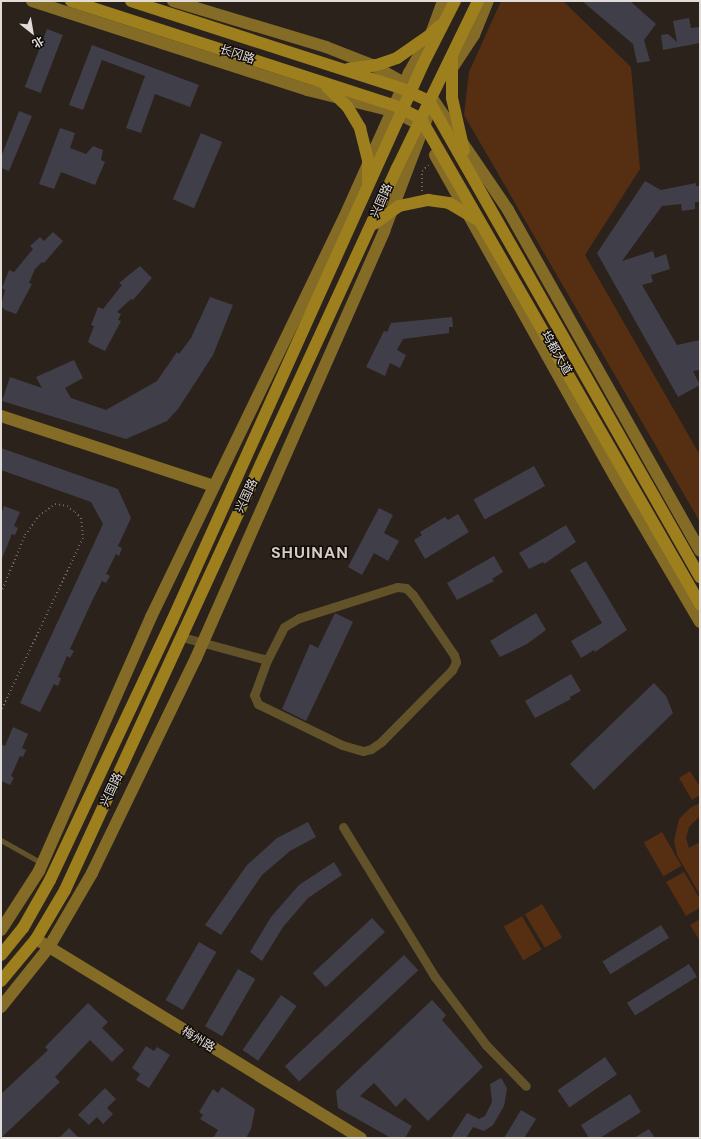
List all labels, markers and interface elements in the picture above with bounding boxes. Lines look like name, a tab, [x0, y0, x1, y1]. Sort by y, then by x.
north arrow	[12, 12, 52, 52]
text: 北	[30, 33, 47, 51]
street label: 长冈路	[218, 43, 256, 67]
street label: 兴国路	[368, 182, 396, 220]
street label: 坞都大道	[538, 329, 574, 377]
street label: 兴国路	[233, 477, 261, 515]
district label: SHUINAN	[271, 543, 349, 563]
street label: 兴国路	[98, 771, 126, 809]
street label: 梅州路	[179, 1024, 217, 1056]

